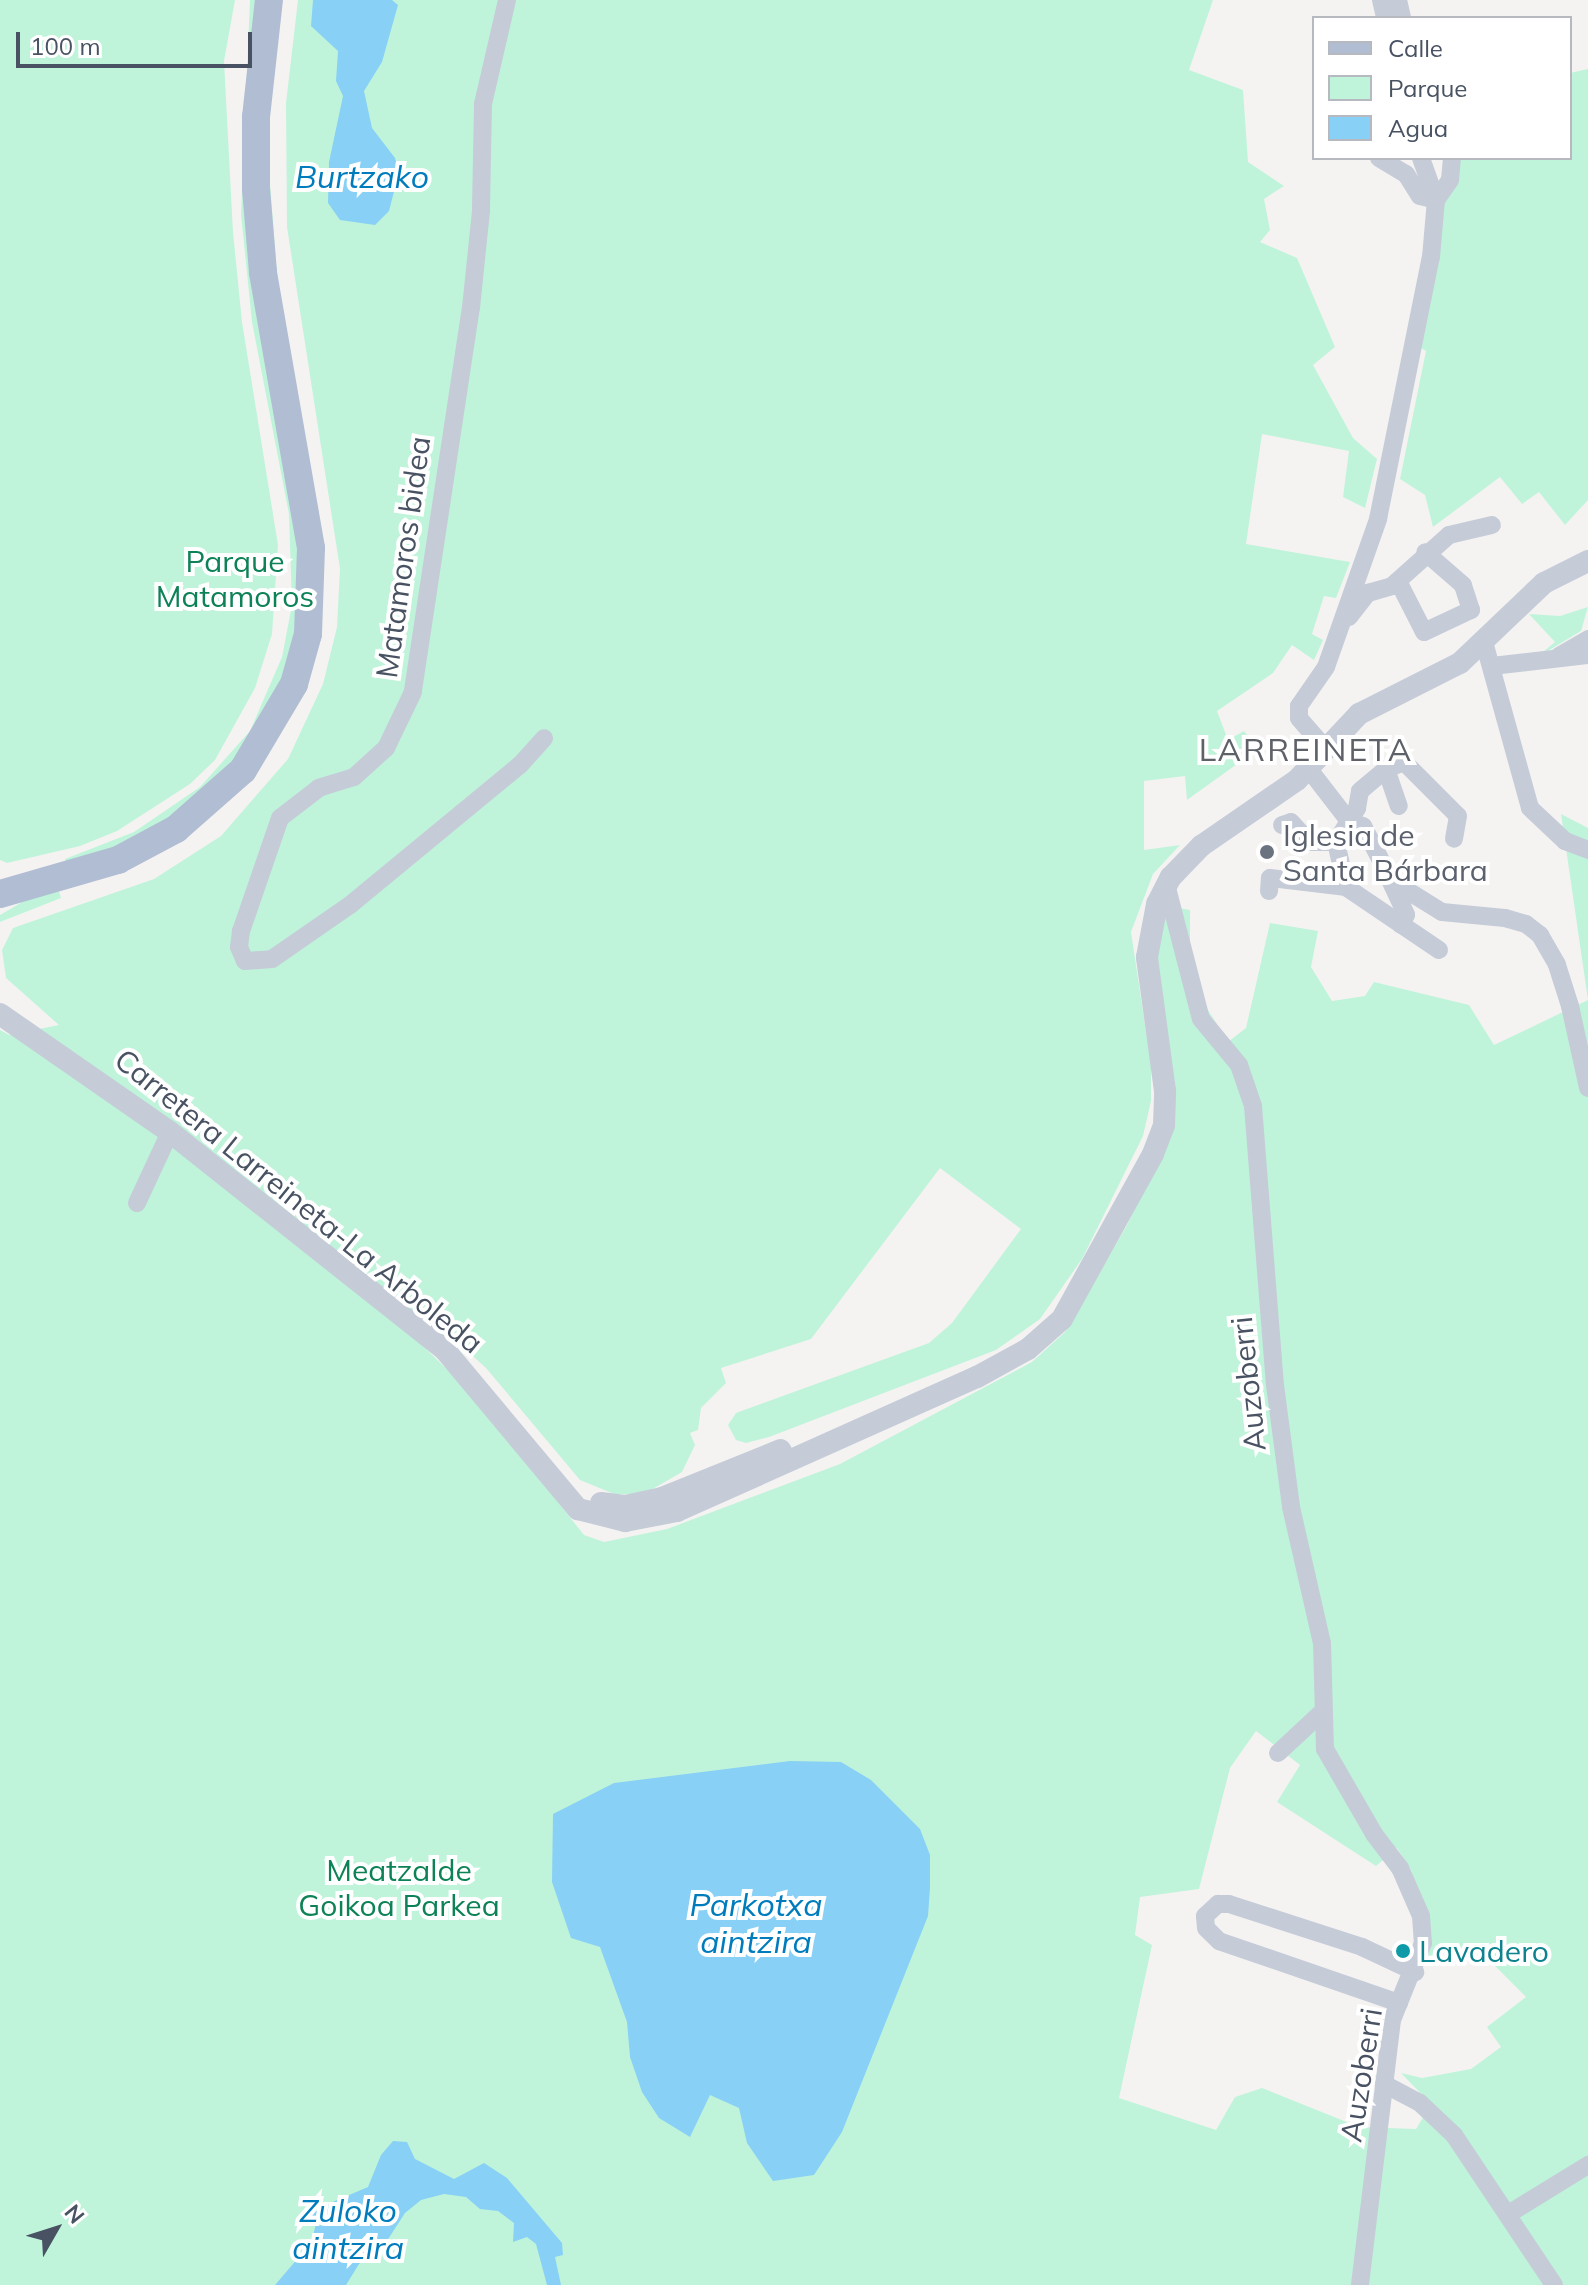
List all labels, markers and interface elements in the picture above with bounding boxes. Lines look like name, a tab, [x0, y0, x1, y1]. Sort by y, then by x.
scale bar	[20, 16, 256, 66]
legend	[1312, 16, 1572, 160]
text: 100 m	[30, 31, 101, 61]
text: Calle	[1388, 33, 1443, 63]
text: Parque	[1388, 73, 1467, 103]
text: Agua	[1388, 113, 1448, 143]
water label: Burtzako	[295, 157, 429, 195]
street label: Matamoros bidea	[368, 434, 438, 680]
park label: Parque Matamoros	[156, 543, 314, 614]
district label: LARREINETA	[1199, 730, 1413, 768]
place label: Iglesia de Santa Bárbara	[1283, 817, 1488, 888]
marker: Iglesia de Santa Bárbara	[1258, 843, 1276, 861]
street label: Carretera Larreineta-La Arboleda	[108, 1041, 490, 1361]
street label: Auzoberri	[1223, 1315, 1273, 1453]
park label: Meatzalde Goikoa Parkea	[298, 1852, 500, 1922]
water label: Parkotxa aintzira	[690, 1886, 822, 1961]
place label: Lavadero	[1419, 1933, 1549, 1969]
marker: Lavadero	[1394, 1942, 1412, 1960]
street label: Auzoberri	[1333, 2006, 1389, 2144]
north arrow	[16, 2189, 96, 2269]
water label: Zuloko aintzira	[292, 2192, 404, 2267]
text: N	[59, 2199, 91, 2229]

